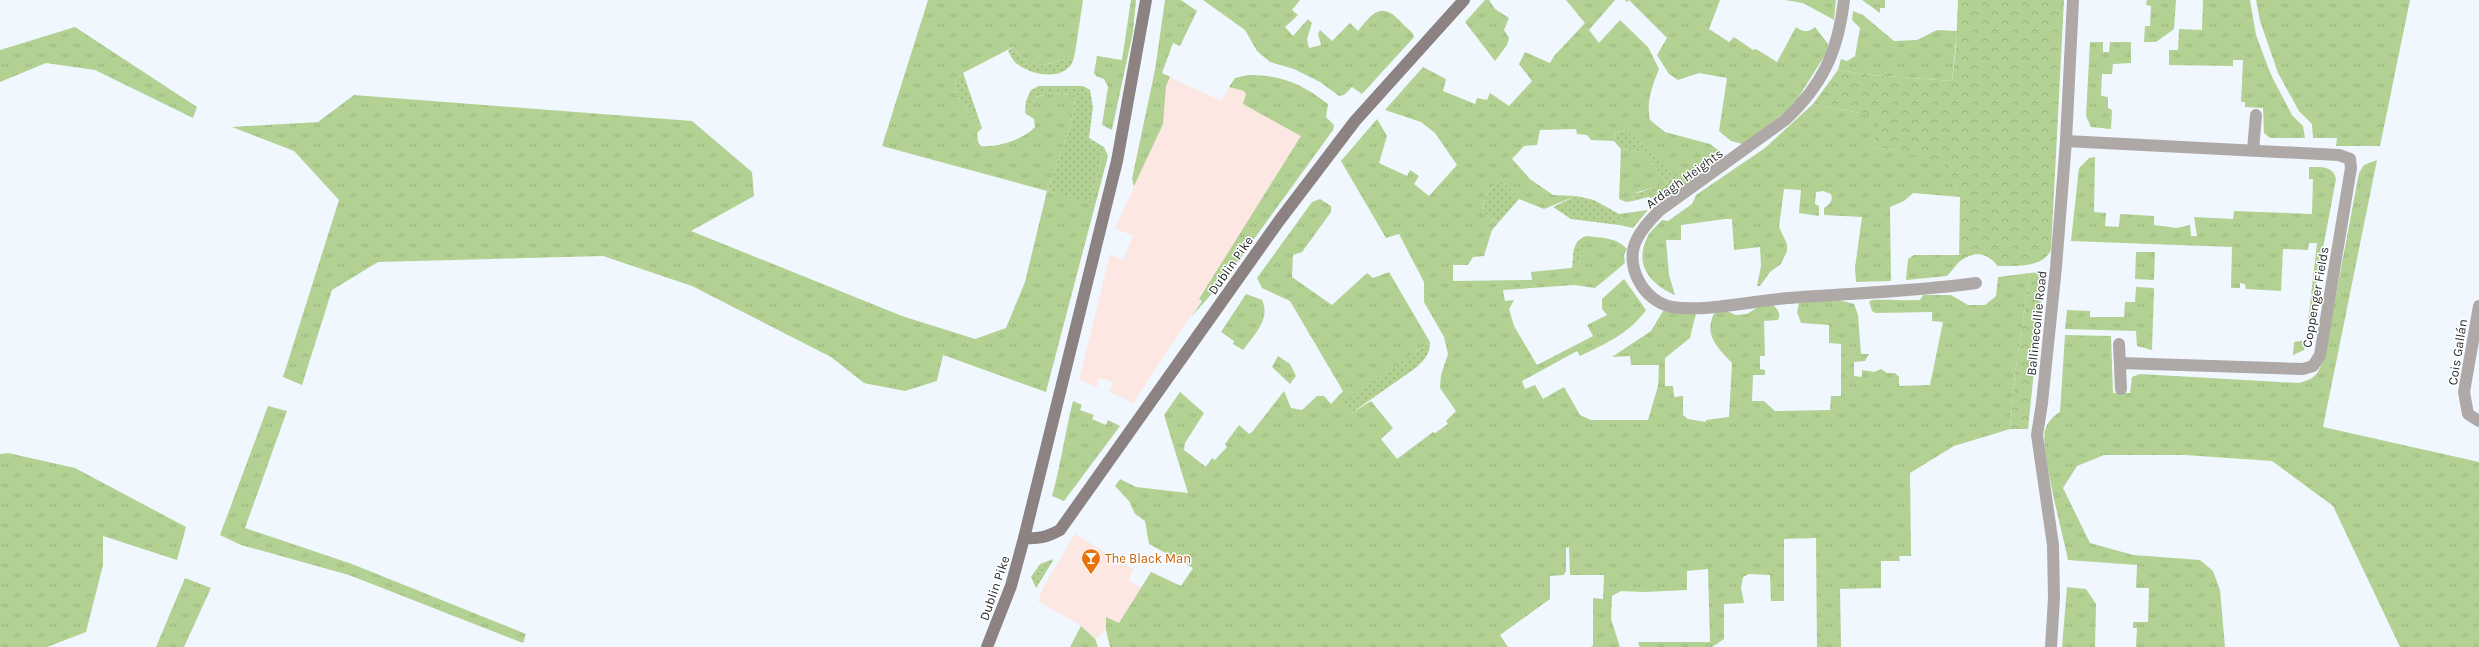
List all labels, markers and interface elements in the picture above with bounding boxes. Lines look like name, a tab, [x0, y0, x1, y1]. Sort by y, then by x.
street label: Ardagh Heights	[1643, 145, 1726, 211]
street label: Dublin Pike	[1205, 233, 1256, 297]
street label: Coppenger Fields	[2299, 245, 2332, 349]
street label: Ballinecollie Road	[2024, 270, 2049, 376]
street label: Cois Gallán	[2445, 318, 2470, 386]
bar icon: The Black Man	[1080, 547, 1102, 575]
place label: The Black Man	[1105, 551, 1191, 566]
street label: Dublin Pike	[976, 553, 1013, 623]

